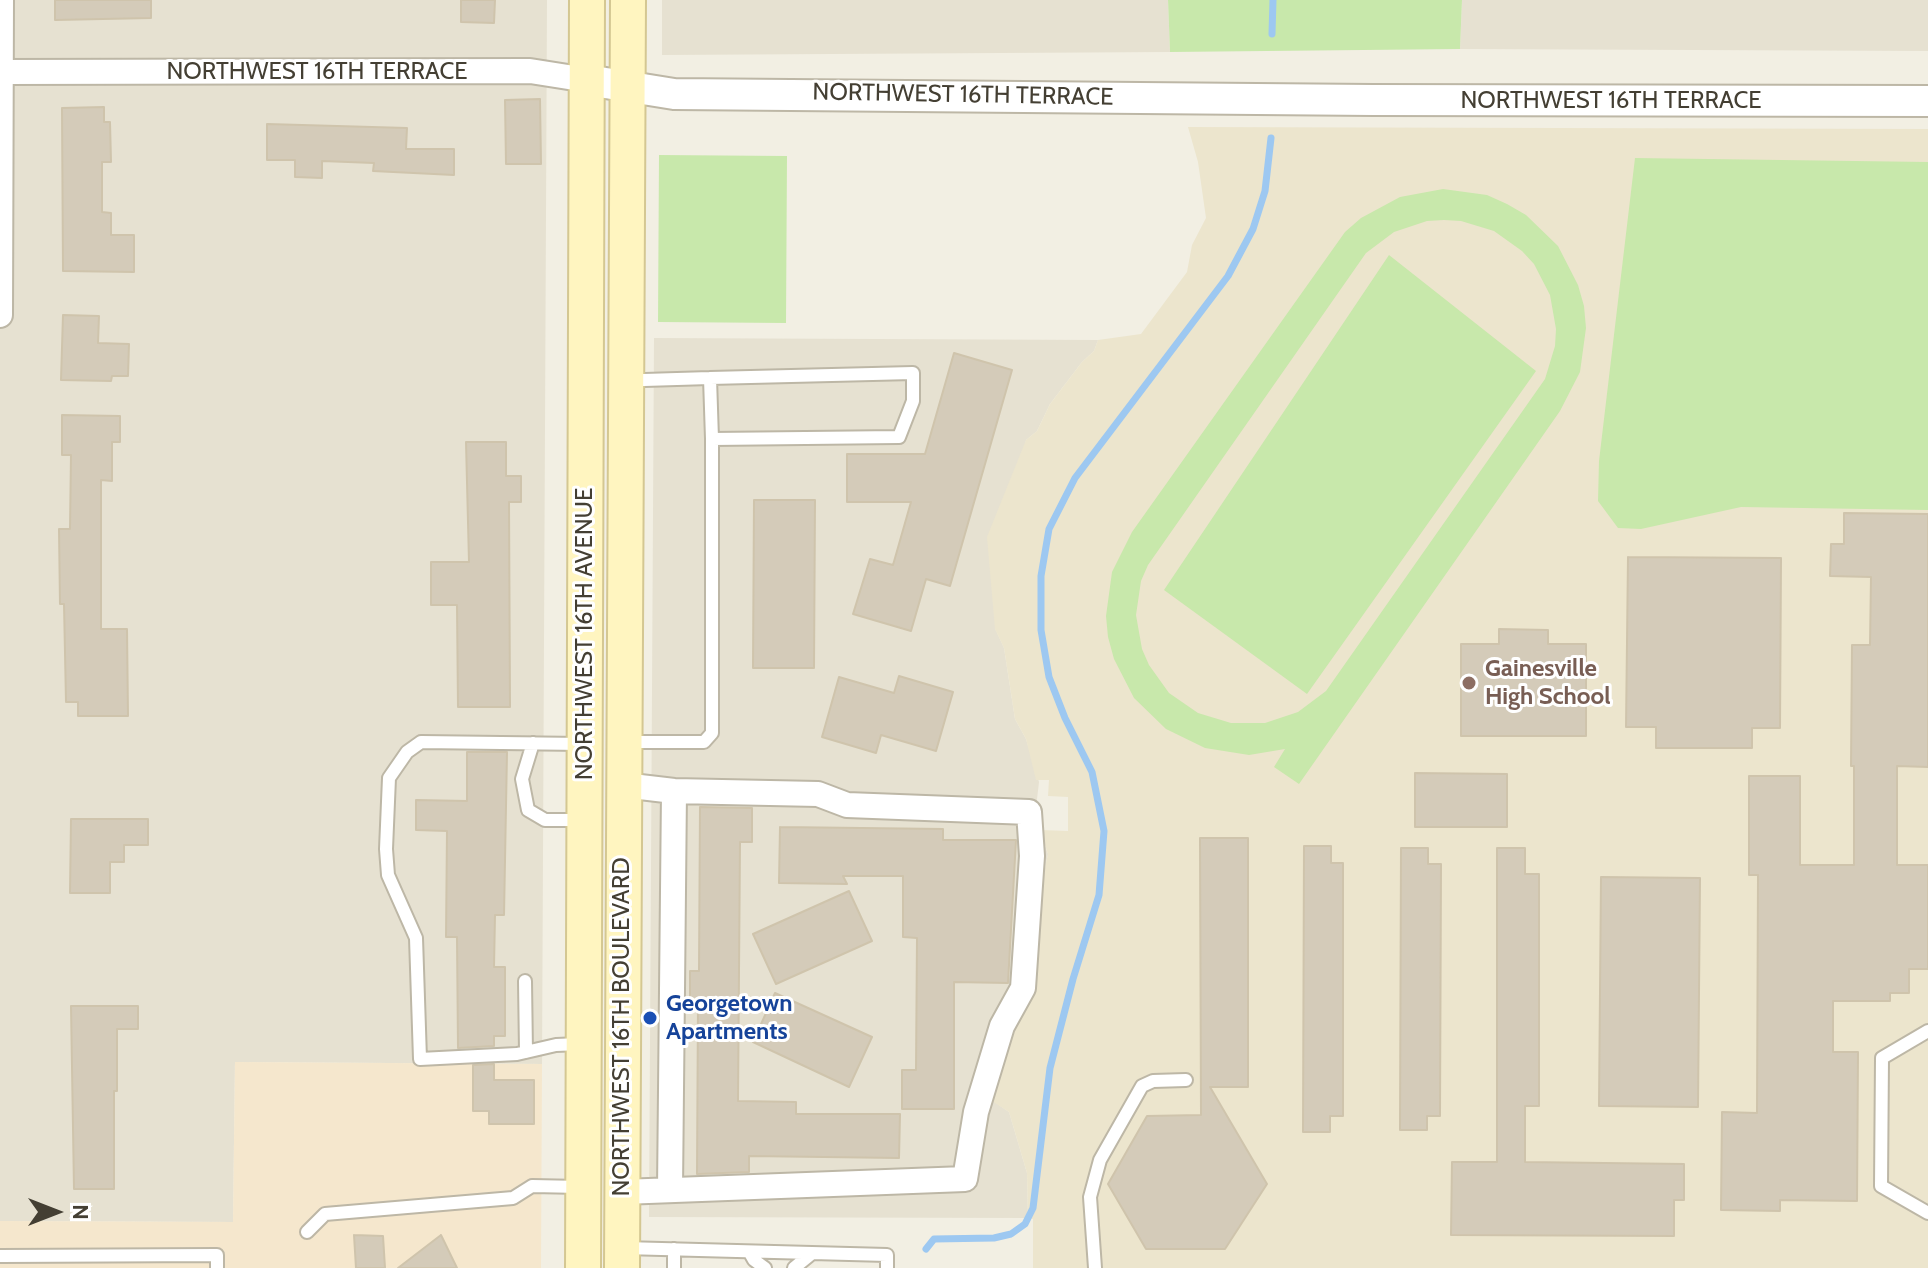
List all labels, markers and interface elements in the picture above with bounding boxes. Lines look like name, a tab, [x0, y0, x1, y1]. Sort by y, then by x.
street label: NORTHWEST 16TH TERRACE	[166, 58, 468, 86]
street label: NORTHWEST 16TH TERRACE	[812, 78, 1114, 112]
street label: NORTHWEST 16TH TERRACE	[1460, 87, 1762, 115]
street label: NORTHWEST 16TH AVENUE	[571, 488, 599, 780]
place label: Gainesville High School	[1485, 655, 1610, 711]
marker: Gainesville High School	[1460, 674, 1478, 692]
street label: NORTHWEST 16TH BOULEVARD	[608, 857, 636, 1197]
place label: Georgetown Apartments	[666, 990, 792, 1046]
marker: Georgetown Apartments	[641, 1009, 659, 1027]
north arrow	[16, 1172, 96, 1252]
text: N	[67, 1204, 94, 1220]

